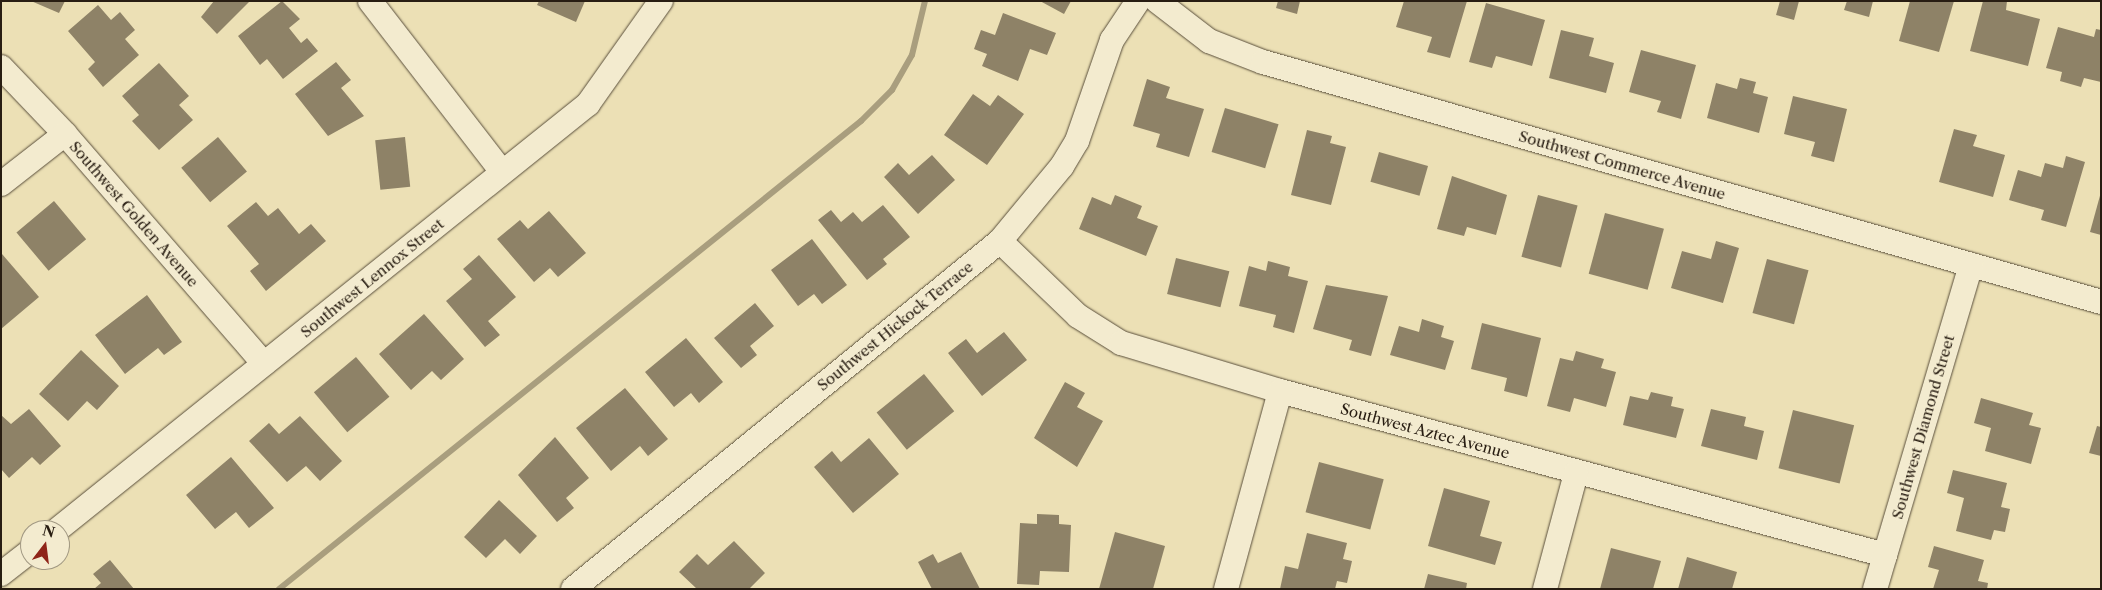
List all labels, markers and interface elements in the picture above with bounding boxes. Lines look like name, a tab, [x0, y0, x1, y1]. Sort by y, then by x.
street label: Southwest Commerce Avenue	[1516, 127, 1728, 203]
street label: Southwest Golden Avenue	[66, 137, 202, 291]
street label: Southwest Lennox Street	[297, 215, 447, 341]
street label: Southwest Hickock Terrace	[813, 257, 977, 395]
street label: Southwest Diamond Street	[1888, 333, 1958, 521]
street label: Southwest Aztec Avenue	[1338, 400, 1512, 462]
north arrow	[20, 520, 70, 570]
text: N	[40, 521, 57, 542]

